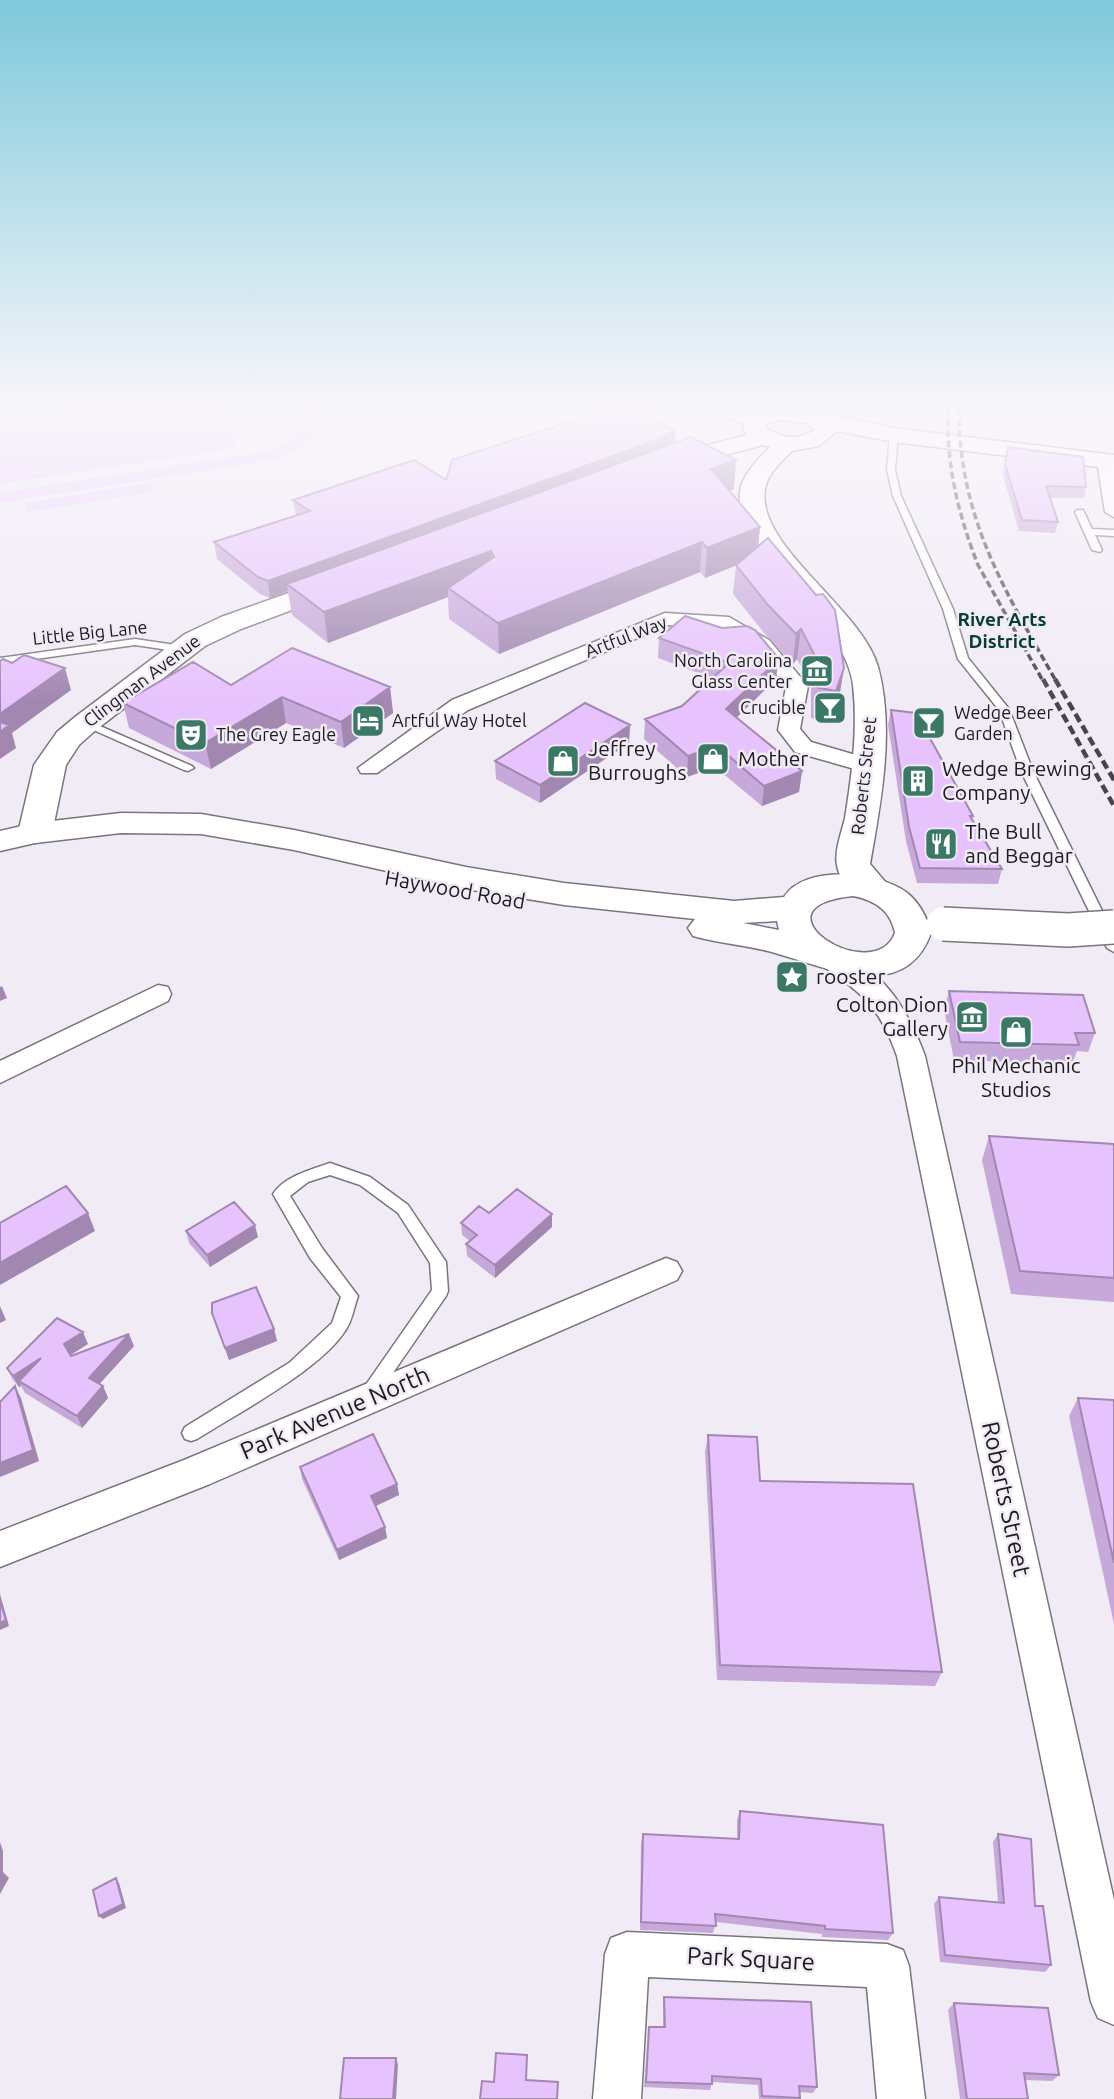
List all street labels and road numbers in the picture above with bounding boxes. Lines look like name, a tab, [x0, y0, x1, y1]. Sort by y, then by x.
street label: Artful Way	[582, 611, 670, 661]
street label: Little Big Lane	[31, 616, 148, 648]
street label: Clingman Avenue	[79, 630, 204, 730]
street label: Roberts Street	[847, 716, 879, 836]
street label: Haywood Road	[383, 865, 527, 913]
street label: Park Avenue North	[236, 1360, 433, 1465]
street label: Roberts Street	[977, 1419, 1036, 1579]
street label: Park Square	[686, 1942, 816, 1975]

